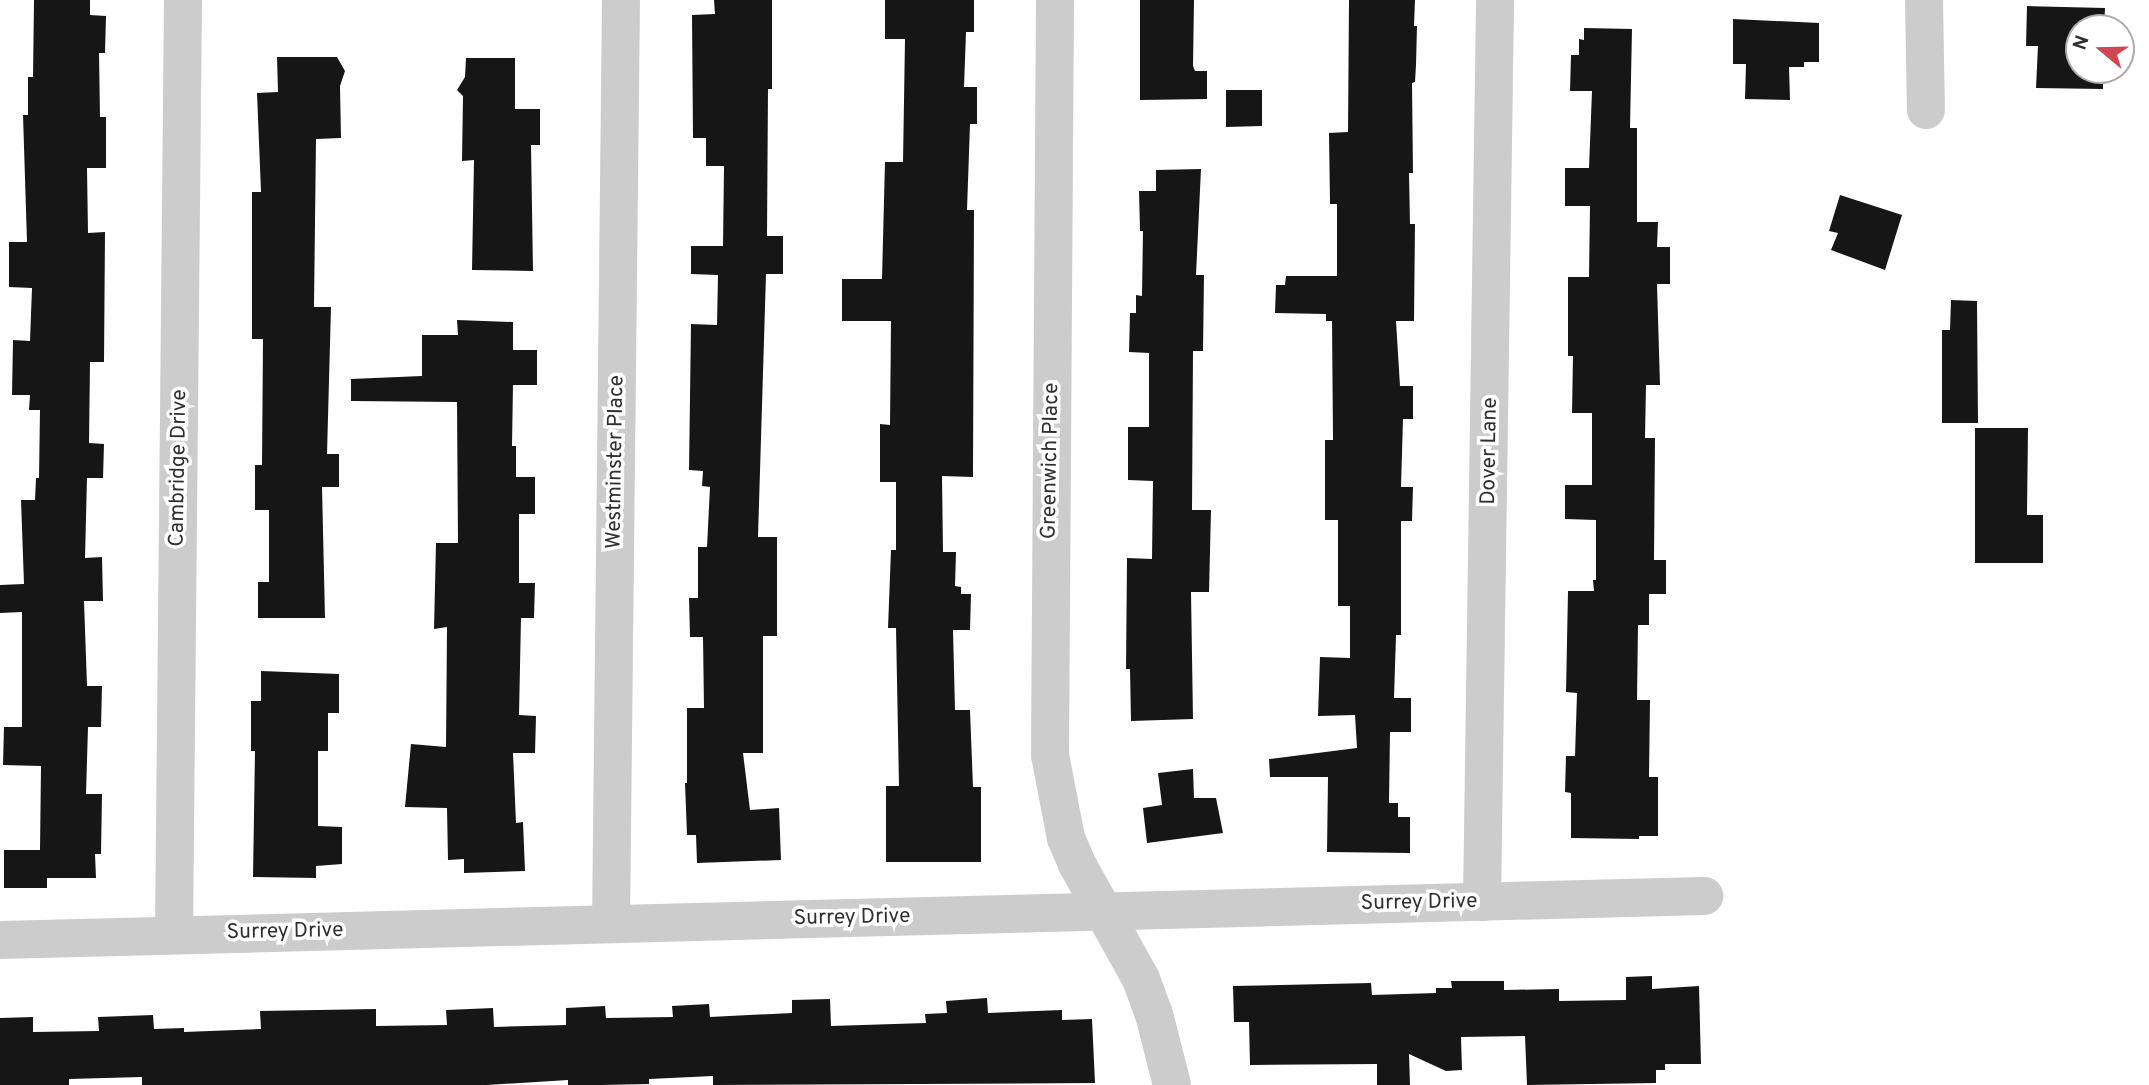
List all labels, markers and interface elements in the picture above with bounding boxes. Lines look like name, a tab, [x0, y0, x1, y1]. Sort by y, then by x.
north arrow	[2065, 14, 2135, 84]
text: N	[2068, 32, 2096, 53]
street label: Westminster Place	[602, 375, 630, 549]
street label: Greenwich Place	[1037, 383, 1065, 539]
street label: Cambridge Drive	[165, 389, 193, 547]
street label: Dover Lane	[1476, 397, 1504, 505]
street label: Surrey Drive	[1360, 889, 1478, 917]
street label: Surrey Drive	[793, 904, 911, 932]
street label: Surrey Drive	[226, 918, 344, 946]

